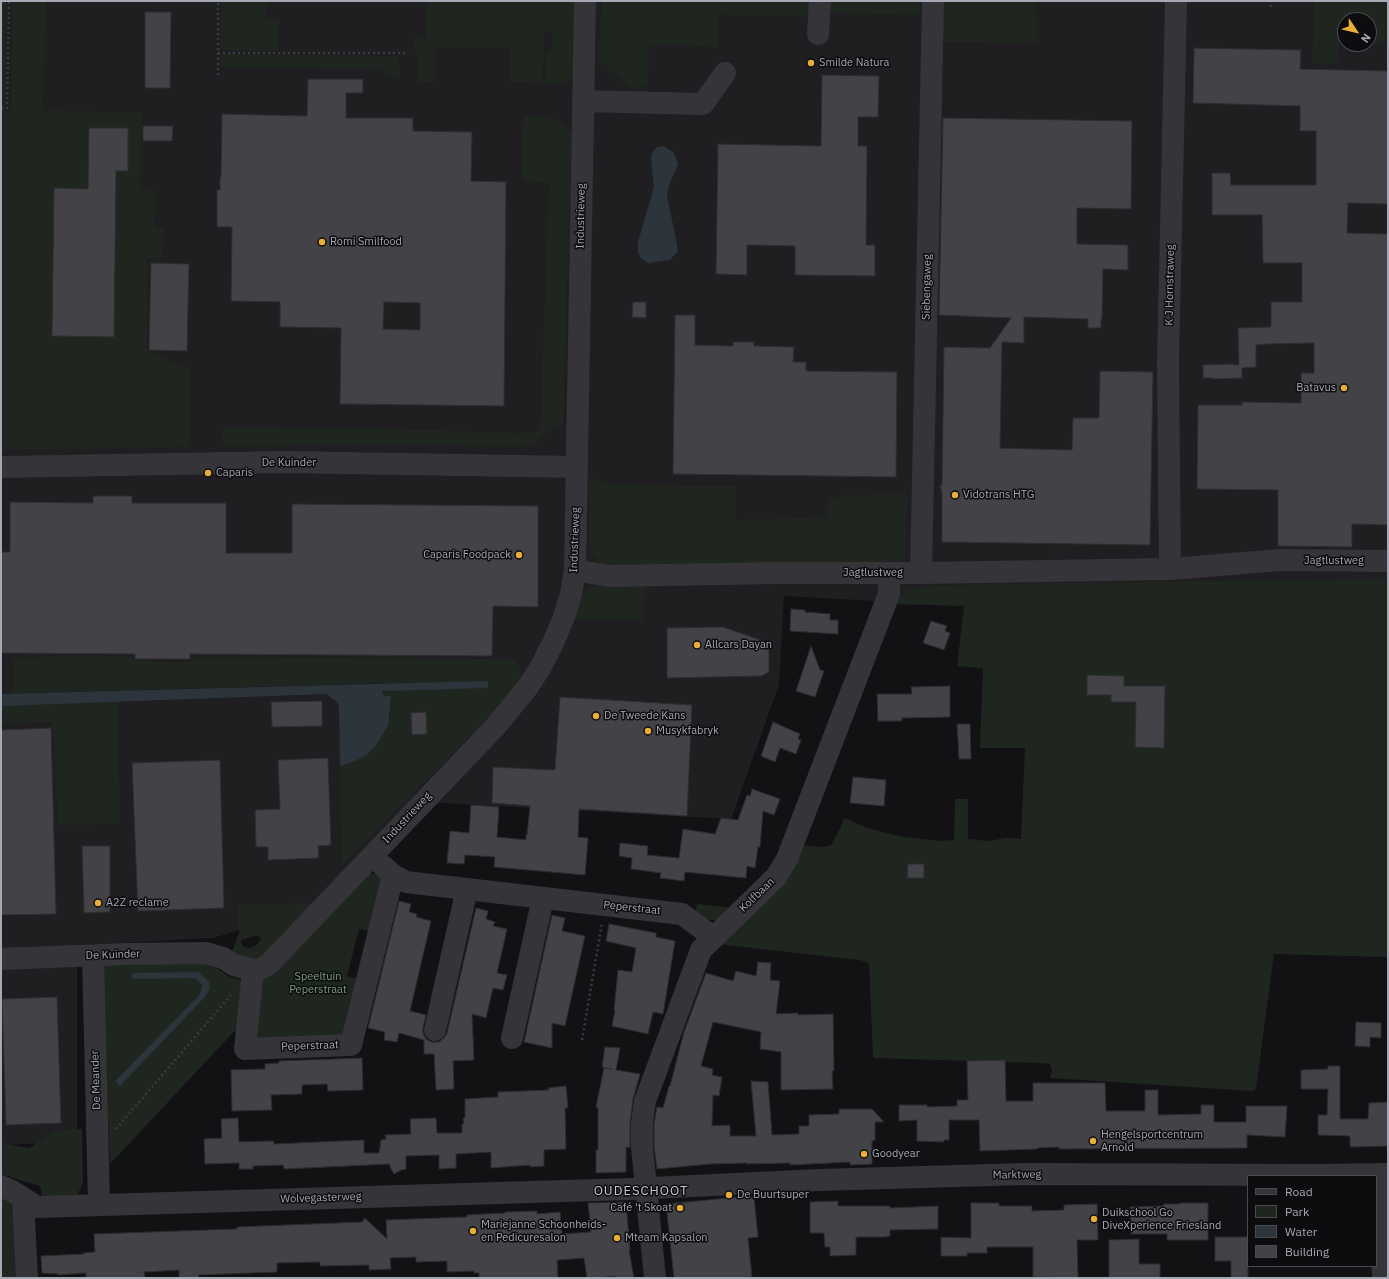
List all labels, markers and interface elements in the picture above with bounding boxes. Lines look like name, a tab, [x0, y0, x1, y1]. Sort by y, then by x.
north arrow	[1337, 12, 1377, 52]
text: N	[1358, 31, 1374, 46]
place label: Smilde Natura	[819, 56, 889, 70]
marker: Smilde Natura	[806, 58, 816, 68]
street label: Industrieweg	[574, 183, 588, 249]
place label: Romi Smilfood	[330, 235, 402, 249]
marker: Romi Smilfood	[317, 237, 327, 247]
street label: K J Hornstraweg	[1163, 244, 1177, 326]
street label: Siebengaweg	[920, 254, 934, 320]
place label: Batavus	[1296, 381, 1336, 395]
marker: Batavus	[1339, 383, 1349, 393]
street label: De Kuinder	[262, 456, 316, 470]
place label: Caparis	[216, 466, 253, 480]
marker: Caparis	[203, 468, 213, 478]
place label: Vidotrans HTG	[963, 488, 1034, 502]
marker: Vidotrans HTG	[950, 490, 960, 500]
street label: Industrieweg	[567, 507, 583, 573]
place label: Caparis Foodpack	[423, 548, 511, 562]
marker: Caparis Foodpack	[514, 550, 524, 560]
street label: Jagtlustweg	[1304, 554, 1364, 568]
street label: Jagtlustweg	[843, 566, 903, 580]
place label: Allcars Dayan	[705, 638, 772, 652]
marker: Allcars Dayan	[692, 640, 702, 650]
place label: De Tweede Kans	[604, 709, 686, 723]
marker: De Tweede Kans	[591, 711, 601, 721]
place label: Musykfabryk	[656, 724, 719, 738]
marker: Musykfabryk	[643, 726, 653, 736]
street label: Industrieweg	[380, 790, 434, 846]
street label: Kolfbaan	[737, 875, 777, 915]
place label: A2Z reclame	[106, 896, 169, 910]
marker: A2Z reclame	[93, 898, 103, 908]
street label: Peperstraat	[603, 898, 661, 918]
street label: De Kuinder	[85, 947, 141, 963]
park label: Speeltuin Peperstraat	[289, 970, 347, 996]
street label: Peperstraat	[281, 1038, 339, 1054]
street label: De Meander	[88, 1050, 104, 1110]
place label: Hengelsportcentrum Arnold	[1101, 1128, 1203, 1154]
marker: Hengelsportcentrum Arnold	[1088, 1136, 1098, 1146]
place label: Goodyear	[872, 1147, 920, 1161]
marker: Goodyear	[859, 1149, 869, 1159]
street label: Marktweg	[993, 1168, 1041, 1182]
legend	[1247, 1175, 1377, 1267]
district label: OUDESCHOOT	[594, 1183, 688, 1199]
text: Road	[1285, 1184, 1313, 1199]
place label: De Buurtsuper	[737, 1188, 809, 1202]
street label: Wolvegasterweg	[280, 1190, 362, 1206]
marker: De Buurtsuper	[724, 1190, 734, 1200]
place label: Café 't Skoat	[610, 1201, 672, 1215]
marker: Café 't Skoat	[675, 1203, 685, 1213]
text: Park	[1285, 1204, 1309, 1219]
place label: Duikschool Go DiveXperience Friesland	[1102, 1206, 1221, 1232]
marker: Duikschool Go DiveXperience Friesland	[1089, 1214, 1099, 1224]
place label: Mariejanne Schoonheids- en Pedicuresalon	[481, 1218, 606, 1244]
text: Water	[1285, 1224, 1317, 1239]
marker: Mariejanne Schoonheids- en Pedicuresalon	[468, 1226, 478, 1236]
place label: Mteam Kapsalon	[625, 1231, 708, 1245]
marker: Mteam Kapsalon	[612, 1233, 622, 1243]
text: Building	[1285, 1244, 1329, 1259]

